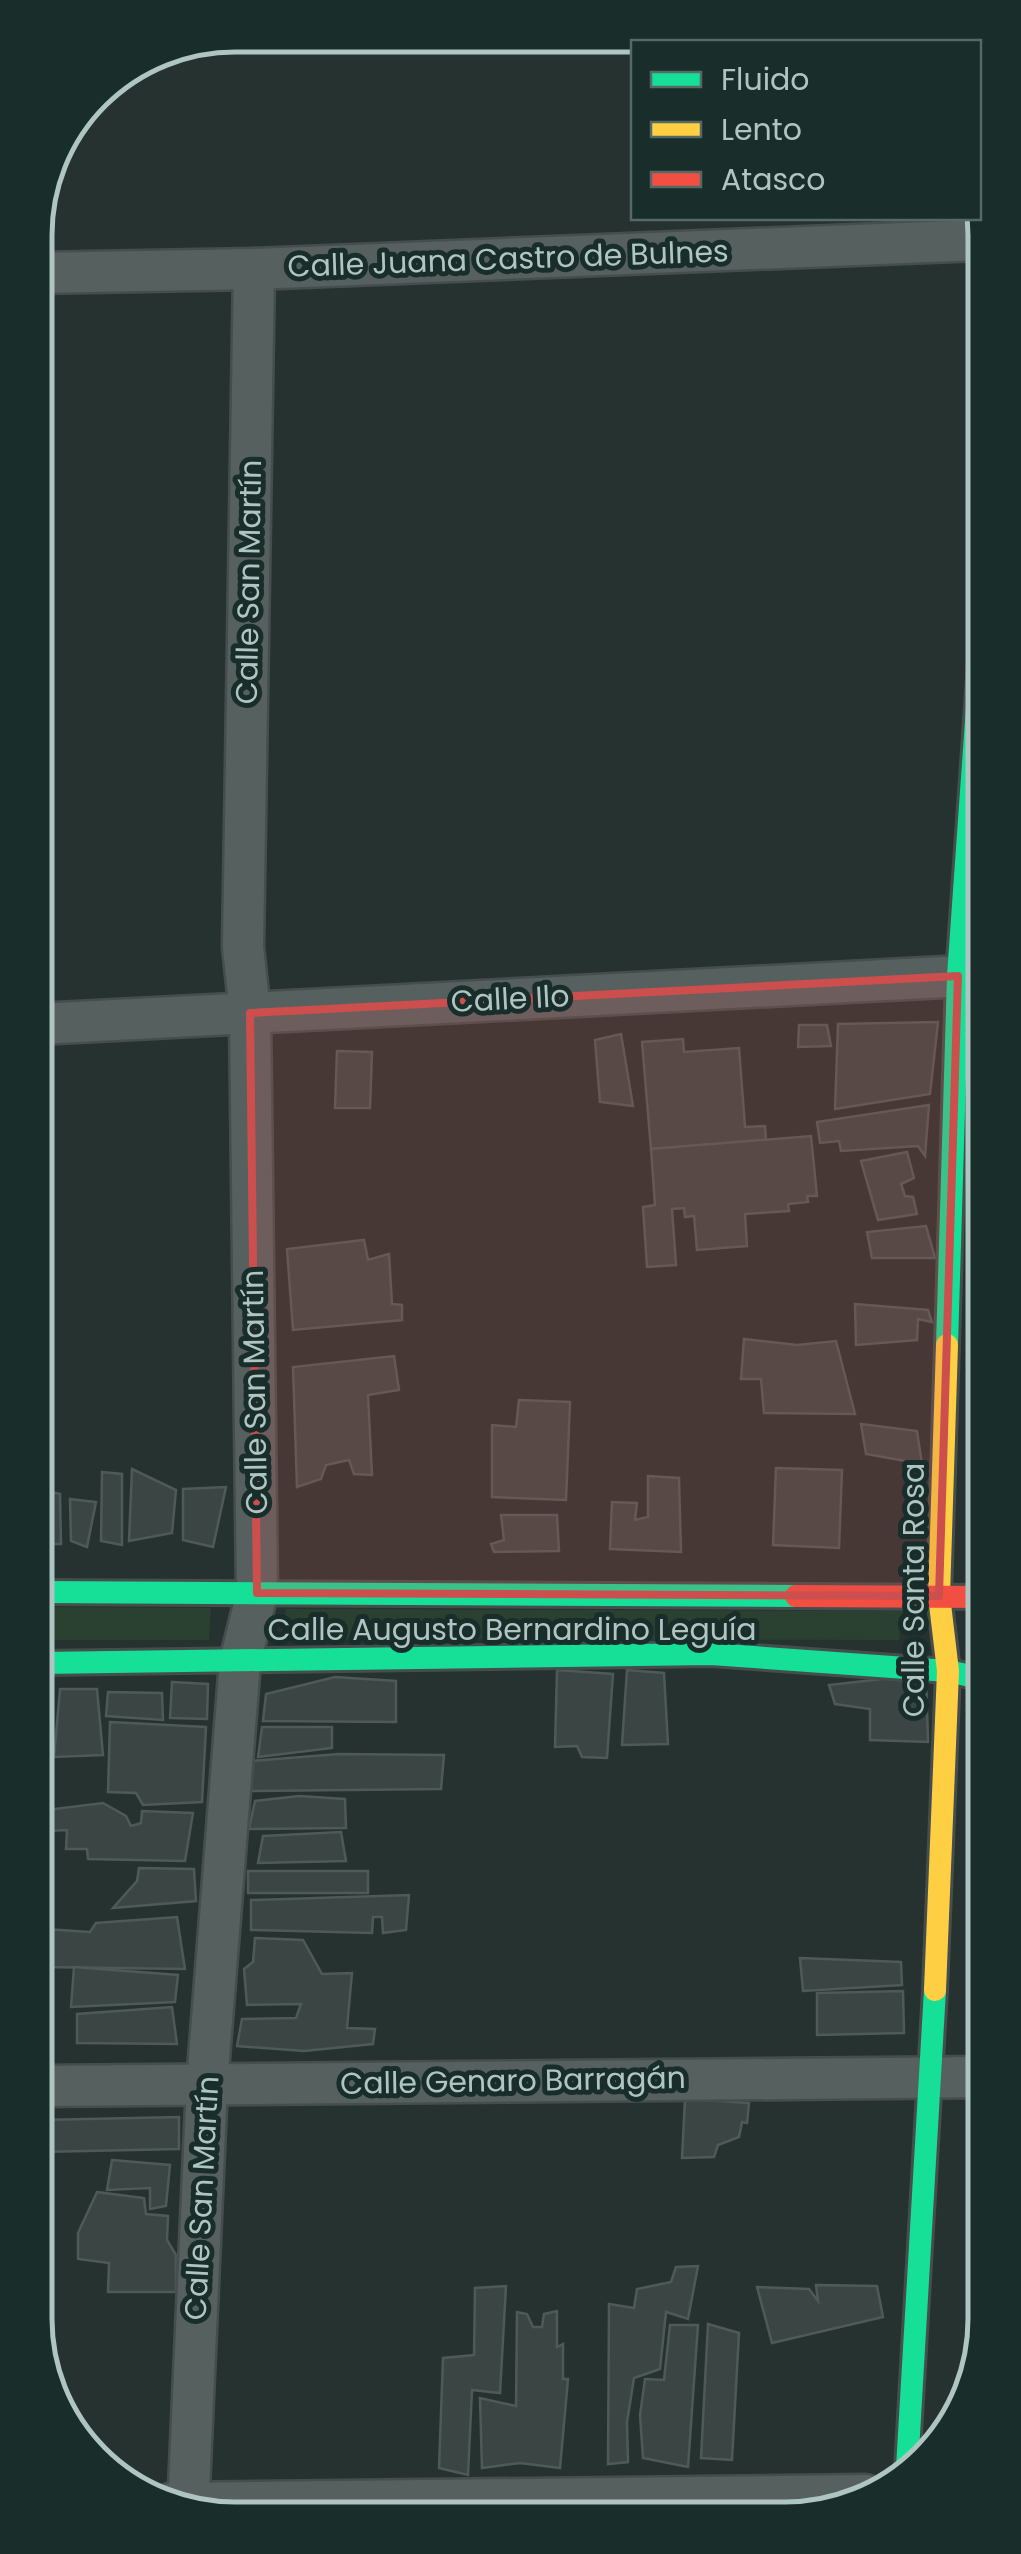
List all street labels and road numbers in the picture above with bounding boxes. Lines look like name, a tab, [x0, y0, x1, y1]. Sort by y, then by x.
street label: Calle Juana Castro de Bulnes	[287, 229, 729, 288]
street label: Calle San Martín	[225, 459, 272, 705]
street label: Calle Ilo	[450, 974, 570, 1023]
street label: Calle San Martín	[231, 1269, 278, 1515]
street label: Calle Santa Rosa	[892, 1463, 935, 1717]
street label: Calle Augusto Bernardino Leguía	[267, 1608, 757, 1651]
street label: Calle Genaro Barragán	[340, 2056, 686, 2105]
street label: Calle San Martín	[174, 2075, 229, 2321]

